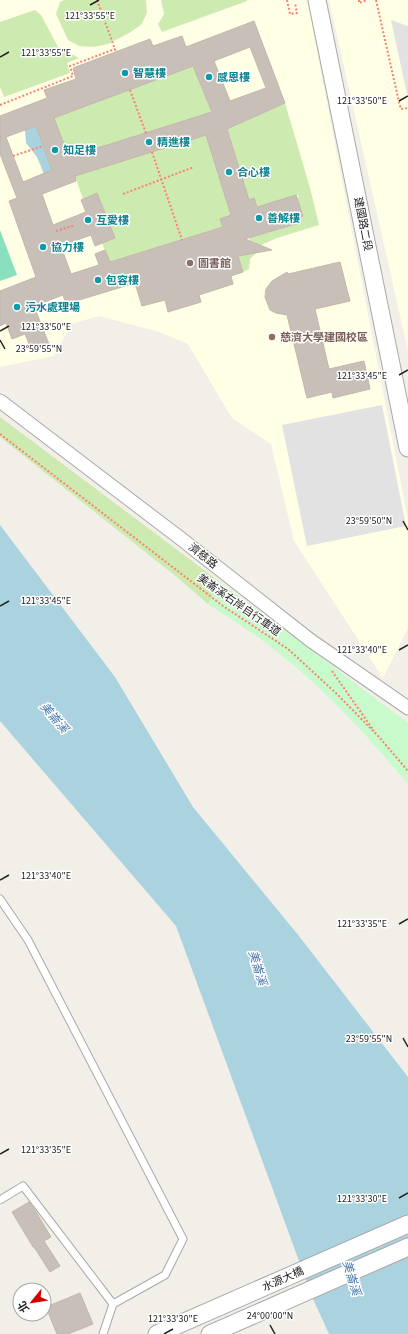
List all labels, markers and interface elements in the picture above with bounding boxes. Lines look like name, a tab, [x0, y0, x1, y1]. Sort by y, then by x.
text: 121°33'55"E	[65, 9, 115, 23]
text: 121°33'55"E	[21, 46, 71, 60]
place label: 智慧樓	[133, 66, 166, 81]
marker: 智慧樓	[120, 68, 130, 78]
place label: 感恩樓	[217, 70, 250, 85]
marker: 感恩樓	[204, 72, 214, 82]
text: 121°33'50"E	[337, 94, 387, 108]
place label: 精進樓	[157, 135, 190, 150]
marker: 精進樓	[144, 137, 154, 147]
place label: 知足樓	[63, 143, 96, 158]
marker: 知足樓	[50, 145, 60, 155]
place label: 合心樓	[237, 165, 270, 180]
marker: 合心樓	[224, 167, 234, 177]
street label: 建國路二段	[350, 196, 376, 252]
place label: 善解樓	[267, 211, 300, 226]
place label: 互愛樓	[96, 213, 129, 228]
marker: 善解樓	[254, 213, 264, 223]
marker: 互愛樓	[83, 215, 93, 225]
place label: 協力樓	[51, 240, 84, 255]
marker: 協力樓	[38, 242, 48, 252]
place label: 圖書館	[198, 256, 231, 271]
marker: 圖書館	[185, 258, 195, 268]
place label: 包容樓	[106, 273, 139, 288]
marker: 包容樓	[93, 275, 103, 285]
place label: 污水處理場	[25, 300, 80, 315]
marker: 污水處理場	[12, 302, 22, 312]
text: 121°33'50"E	[21, 320, 71, 334]
place label: 慈濟大學建國校區	[280, 330, 368, 345]
marker: 慈濟大學建國校區	[267, 332, 277, 342]
text: 23°59'55"N	[16, 342, 62, 356]
text: 121°33'45"E	[337, 369, 387, 383]
text: 23°59'50"N	[346, 514, 392, 528]
street label: 濟慈路	[185, 540, 221, 572]
street label: 美崙溪右岸自行車道	[194, 570, 284, 640]
text: 121°33'45"E	[21, 594, 71, 608]
text: 121°33'40"E	[337, 643, 387, 657]
water label: 美崙溪	[36, 699, 74, 739]
text: 121°33'40"E	[21, 869, 71, 883]
text: 121°33'35"E	[337, 917, 387, 931]
water label: 美崙溪	[244, 948, 271, 990]
text: 23°59'55"N	[346, 1032, 392, 1046]
text: 121°33'35"E	[21, 1143, 71, 1157]
text: 121°33'30"E	[337, 1192, 387, 1206]
water label: 美崙溪	[338, 1258, 365, 1300]
street label: 水源大橋	[260, 1263, 306, 1295]
north arrow	[12, 1282, 52, 1322]
text: 北	[15, 1298, 33, 1315]
text: 24°00'00"N	[247, 1309, 293, 1323]
text: 121°33'30"E	[148, 1312, 198, 1326]

